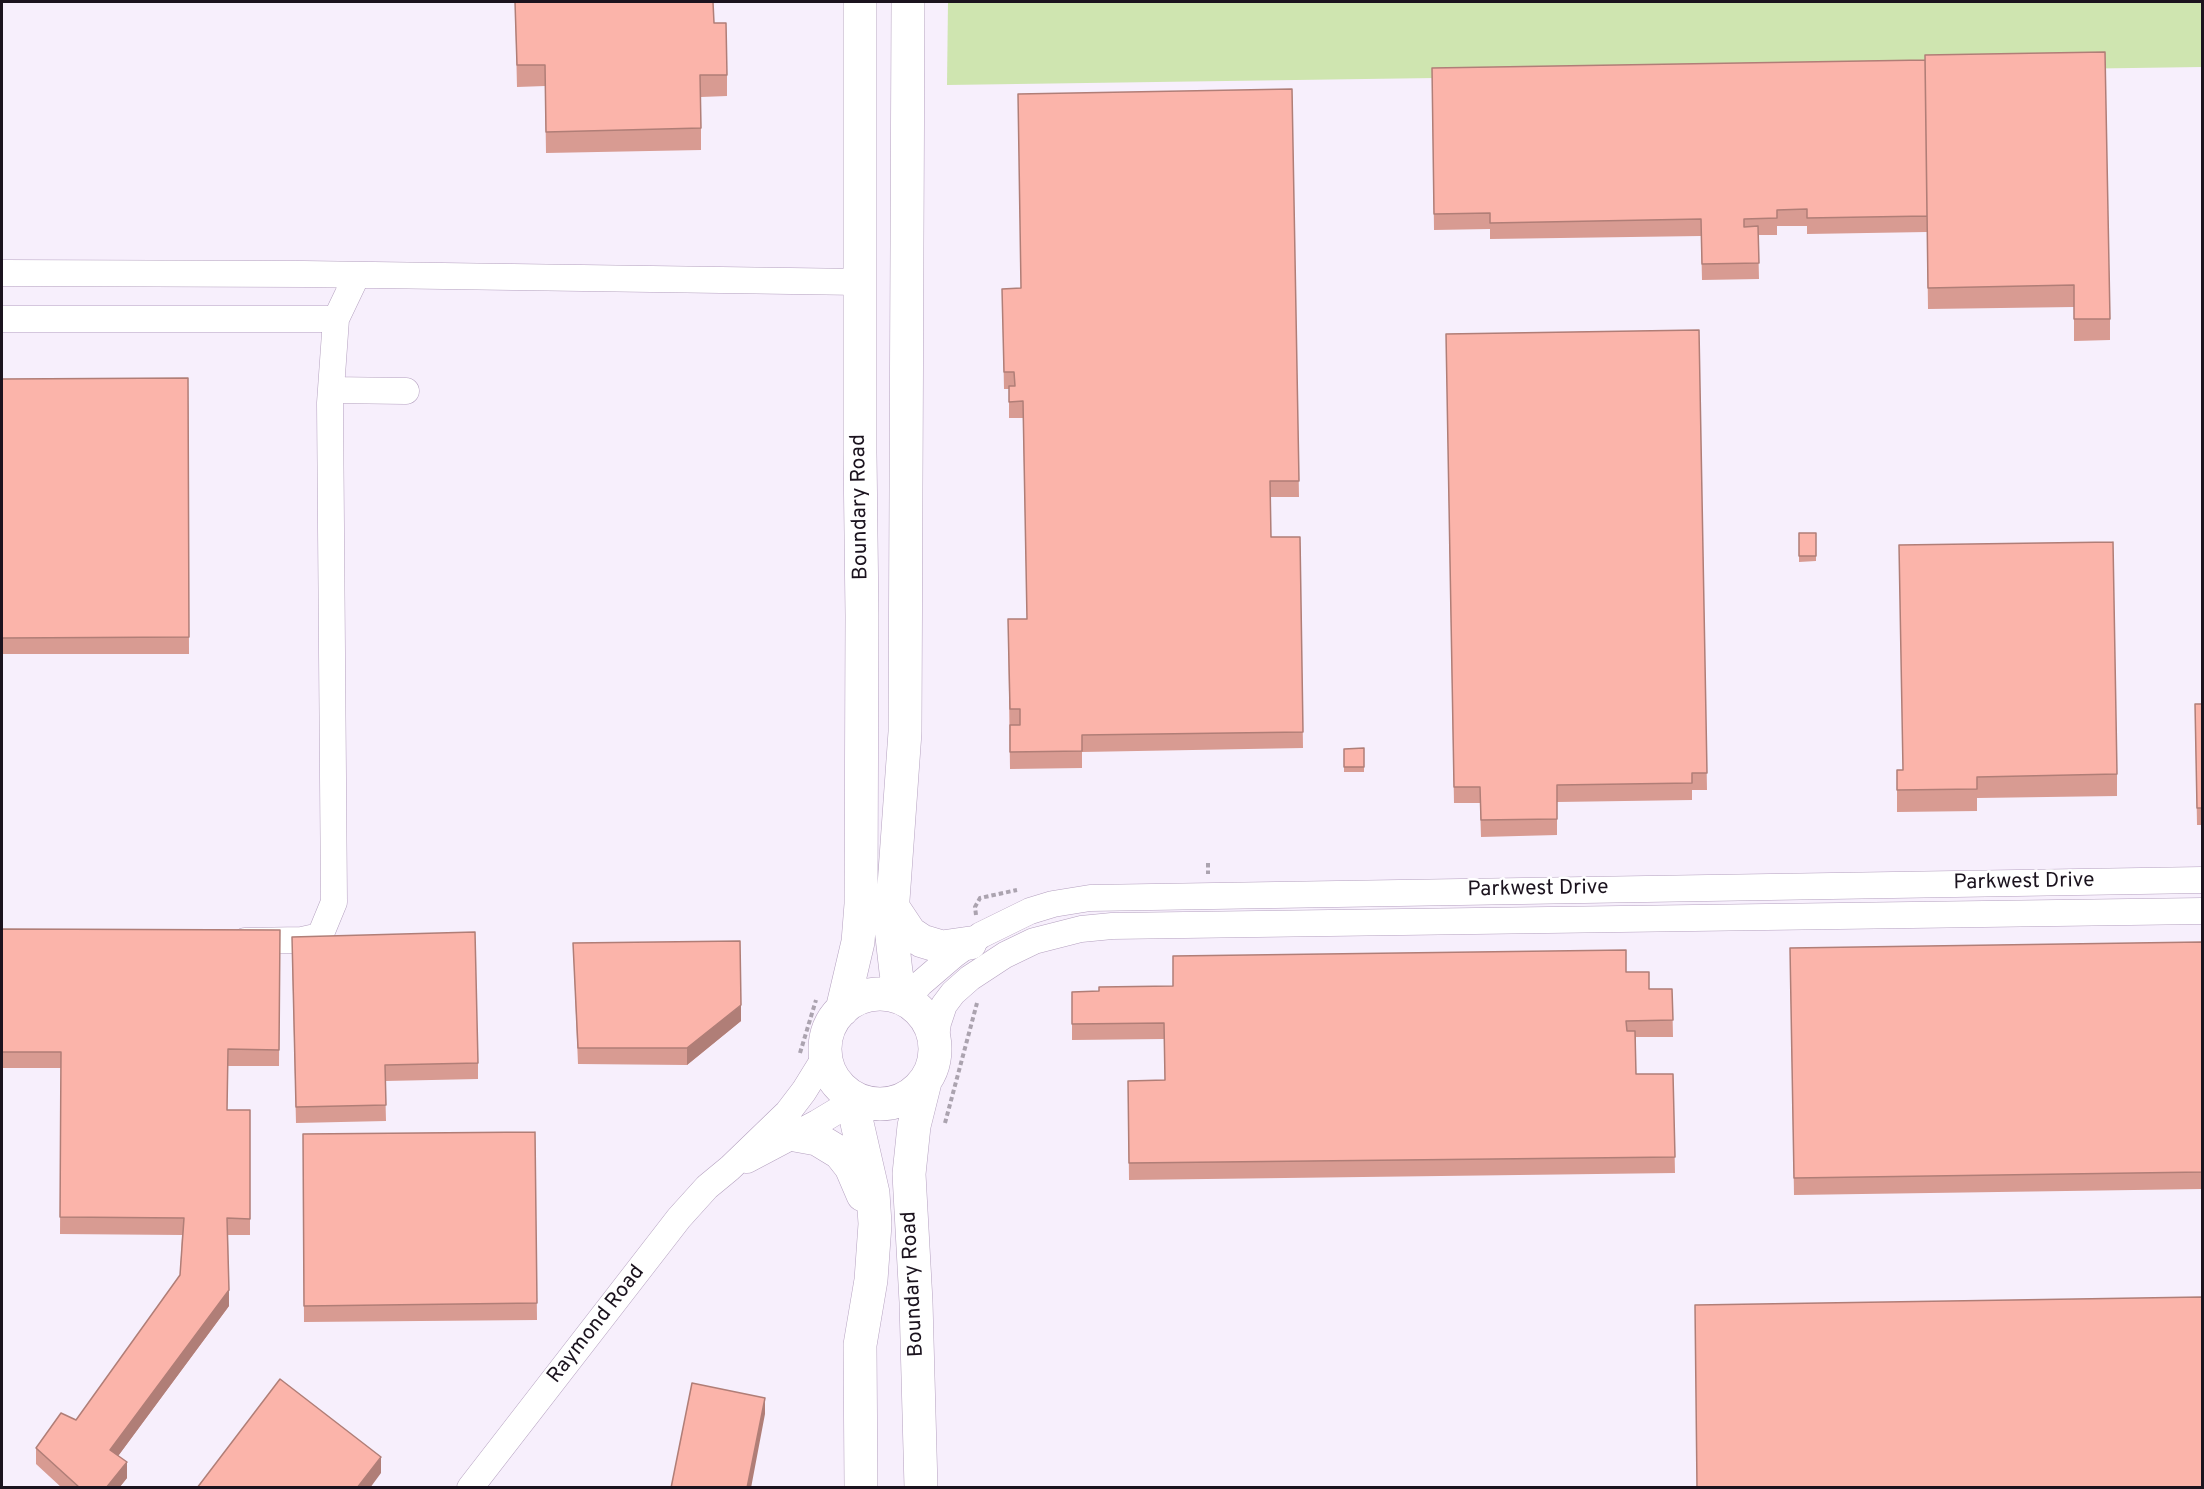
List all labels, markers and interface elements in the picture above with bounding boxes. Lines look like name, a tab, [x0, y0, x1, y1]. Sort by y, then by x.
street label: Boundary Road	[847, 434, 875, 580]
street label: Parkwest Drive	[1953, 869, 2095, 897]
street label: Parkwest Drive	[1467, 876, 1609, 904]
street label: Boundary Road	[898, 1210, 930, 1358]
street label: Raymond Road	[543, 1261, 651, 1389]

